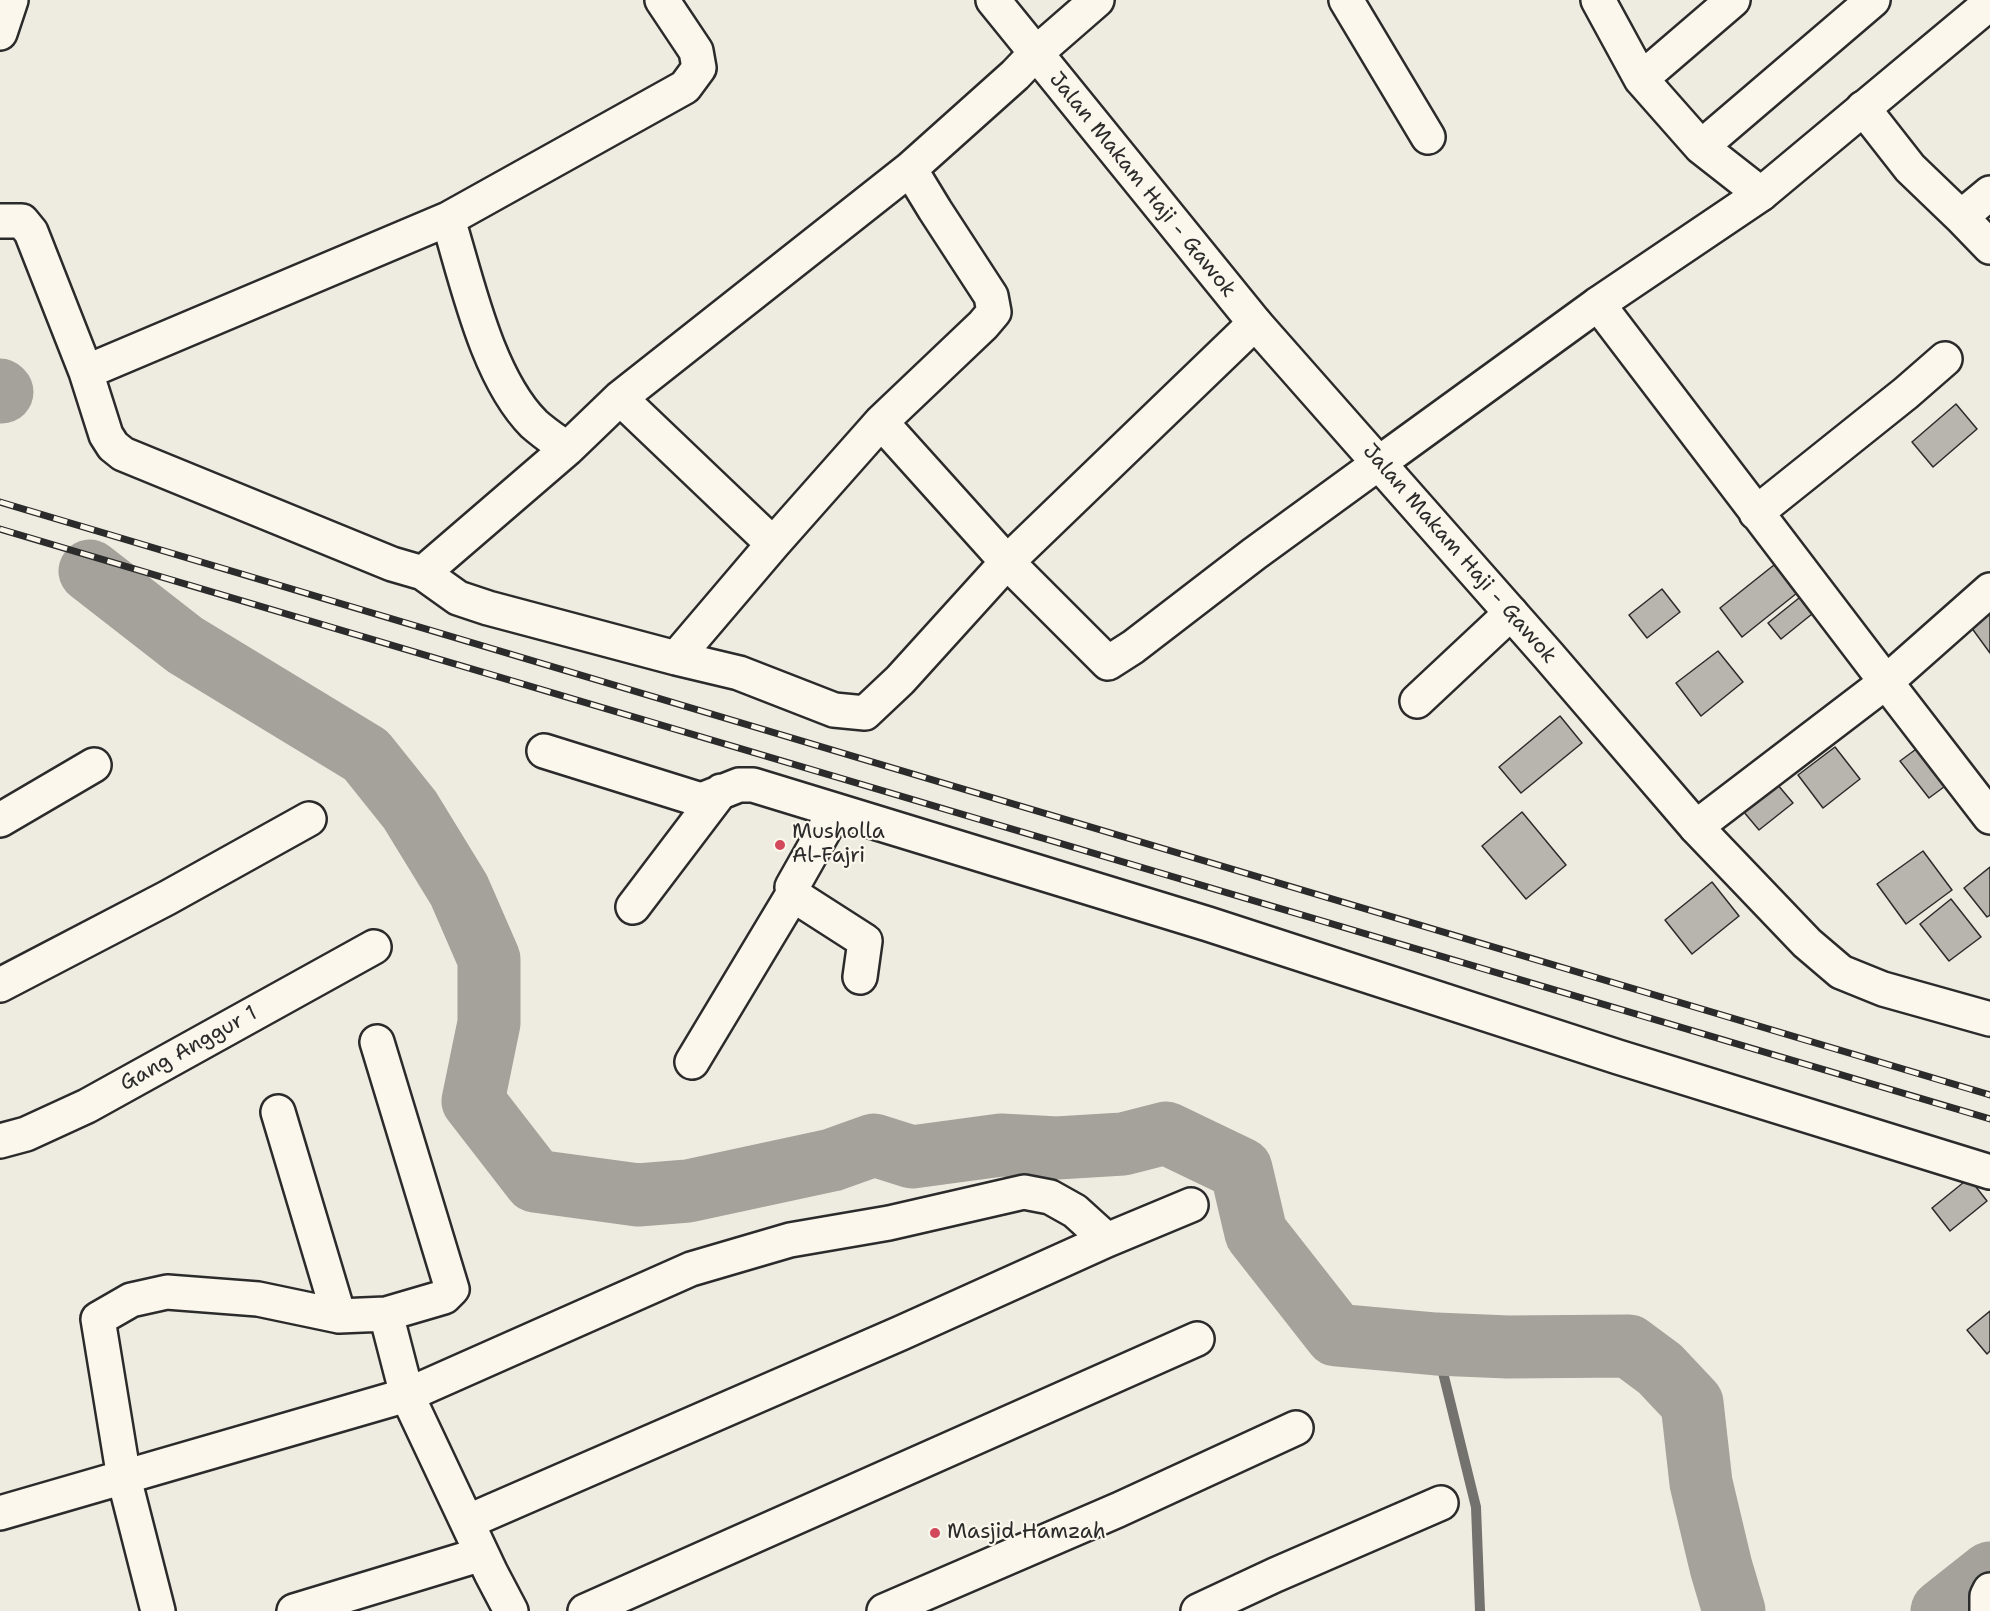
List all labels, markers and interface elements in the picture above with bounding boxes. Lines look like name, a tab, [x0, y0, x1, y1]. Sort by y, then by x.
street label: Jalan Makam Haji - Gawok	[1043, 67, 1241, 303]
street label: Jalan Makam Haji - Gawok	[1357, 439, 1561, 669]
place label: Musholla Al-Fajri	[792, 820, 885, 870]
marker: Musholla Al-Fajri	[773, 838, 787, 852]
street label: Gang Anggur 1	[116, 1001, 262, 1097]
place label: Masjid Hamzah	[947, 1520, 1106, 1546]
marker: Masjid Hamzah	[928, 1526, 942, 1540]

